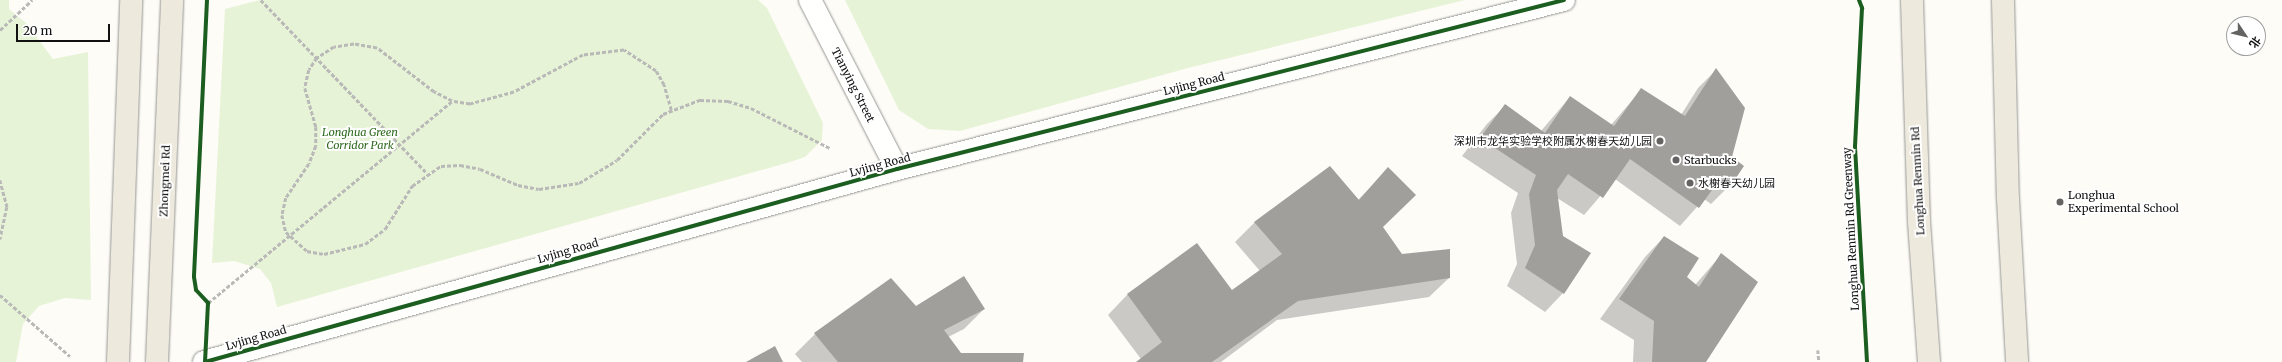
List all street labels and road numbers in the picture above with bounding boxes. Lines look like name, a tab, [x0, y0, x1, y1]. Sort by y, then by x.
street label: Tianying Street	[829, 45, 877, 125]
street label: Lvjing Road	[1162, 70, 1226, 98]
street label: Longhua Renmin Rd	[1909, 126, 1927, 236]
street label: Zhongmei Rd	[157, 145, 173, 217]
street label: Longhua Renmin Rd Greenway	[1840, 147, 1862, 311]
street label: Lvjing Road	[848, 151, 912, 179]
street label: Lvjing Road	[536, 236, 600, 266]
street label: Lvjing Road	[224, 323, 288, 353]

